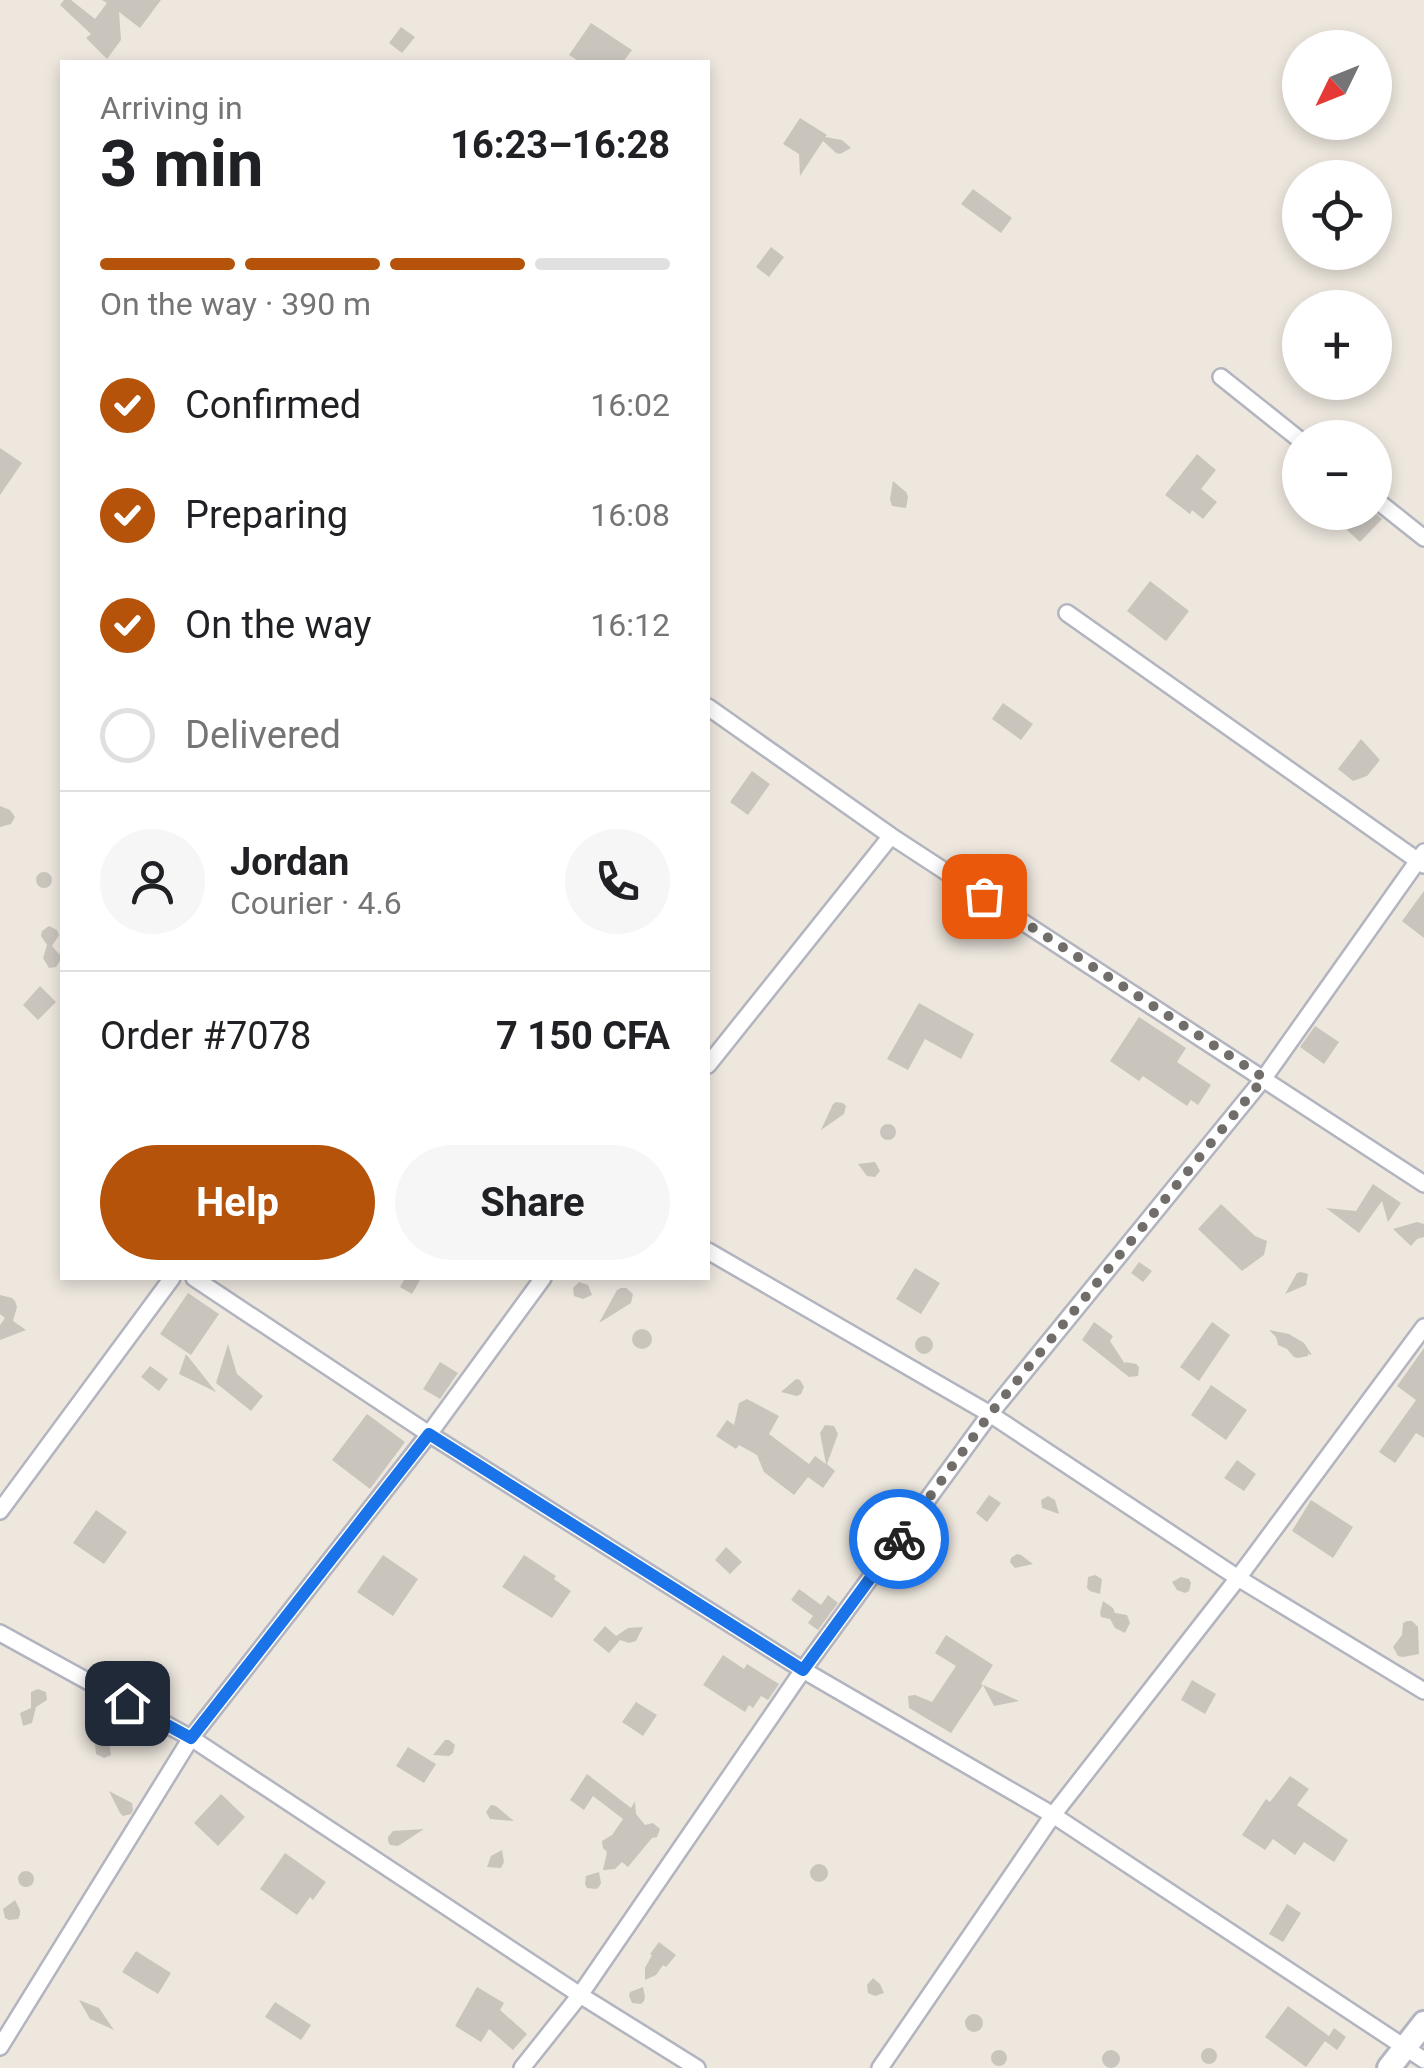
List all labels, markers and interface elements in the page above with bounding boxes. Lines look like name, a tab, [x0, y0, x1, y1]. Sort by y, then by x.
north arrow	[1282, 30, 1392, 140]
map controls	[1282, 30, 1392, 530]
text: Arriving in	[100, 89, 243, 127]
text: 16:23–16:28	[450, 123, 670, 167]
text: 3 min	[100, 126, 263, 202]
button: locate	[1282, 160, 1392, 270]
text: On the way · 390 m	[100, 285, 371, 323]
button: +	[1282, 290, 1392, 400]
icon: check	[100, 378, 155, 433]
text: Confirmed	[185, 383, 361, 427]
text: 16:02	[590, 386, 670, 424]
button: −	[1282, 420, 1392, 530]
icon: check	[100, 488, 155, 543]
text: Preparing	[185, 493, 348, 537]
text: 16:08	[590, 496, 670, 534]
icon: check	[100, 598, 155, 653]
text: On the way	[185, 603, 371, 647]
text: 16:12	[590, 606, 670, 644]
text: Delivered	[185, 713, 341, 757]
button: person	[100, 829, 205, 934]
button: phone	[565, 829, 670, 934]
text: Jordan	[230, 840, 349, 884]
pin	[942, 854, 1027, 939]
icon: bag	[957, 869, 1012, 924]
text: Courier · 4.6	[230, 884, 402, 922]
text: Order #7078	[100, 1014, 311, 1058]
text: 7 150 CFA	[496, 1014, 670, 1058]
button: Help	[100, 1145, 375, 1260]
button: Share	[395, 1145, 670, 1260]
courier	[849, 1489, 949, 1589]
icon: bike	[872, 1512, 927, 1567]
pin	[85, 1661, 170, 1746]
icon: home	[100, 1676, 155, 1731]

